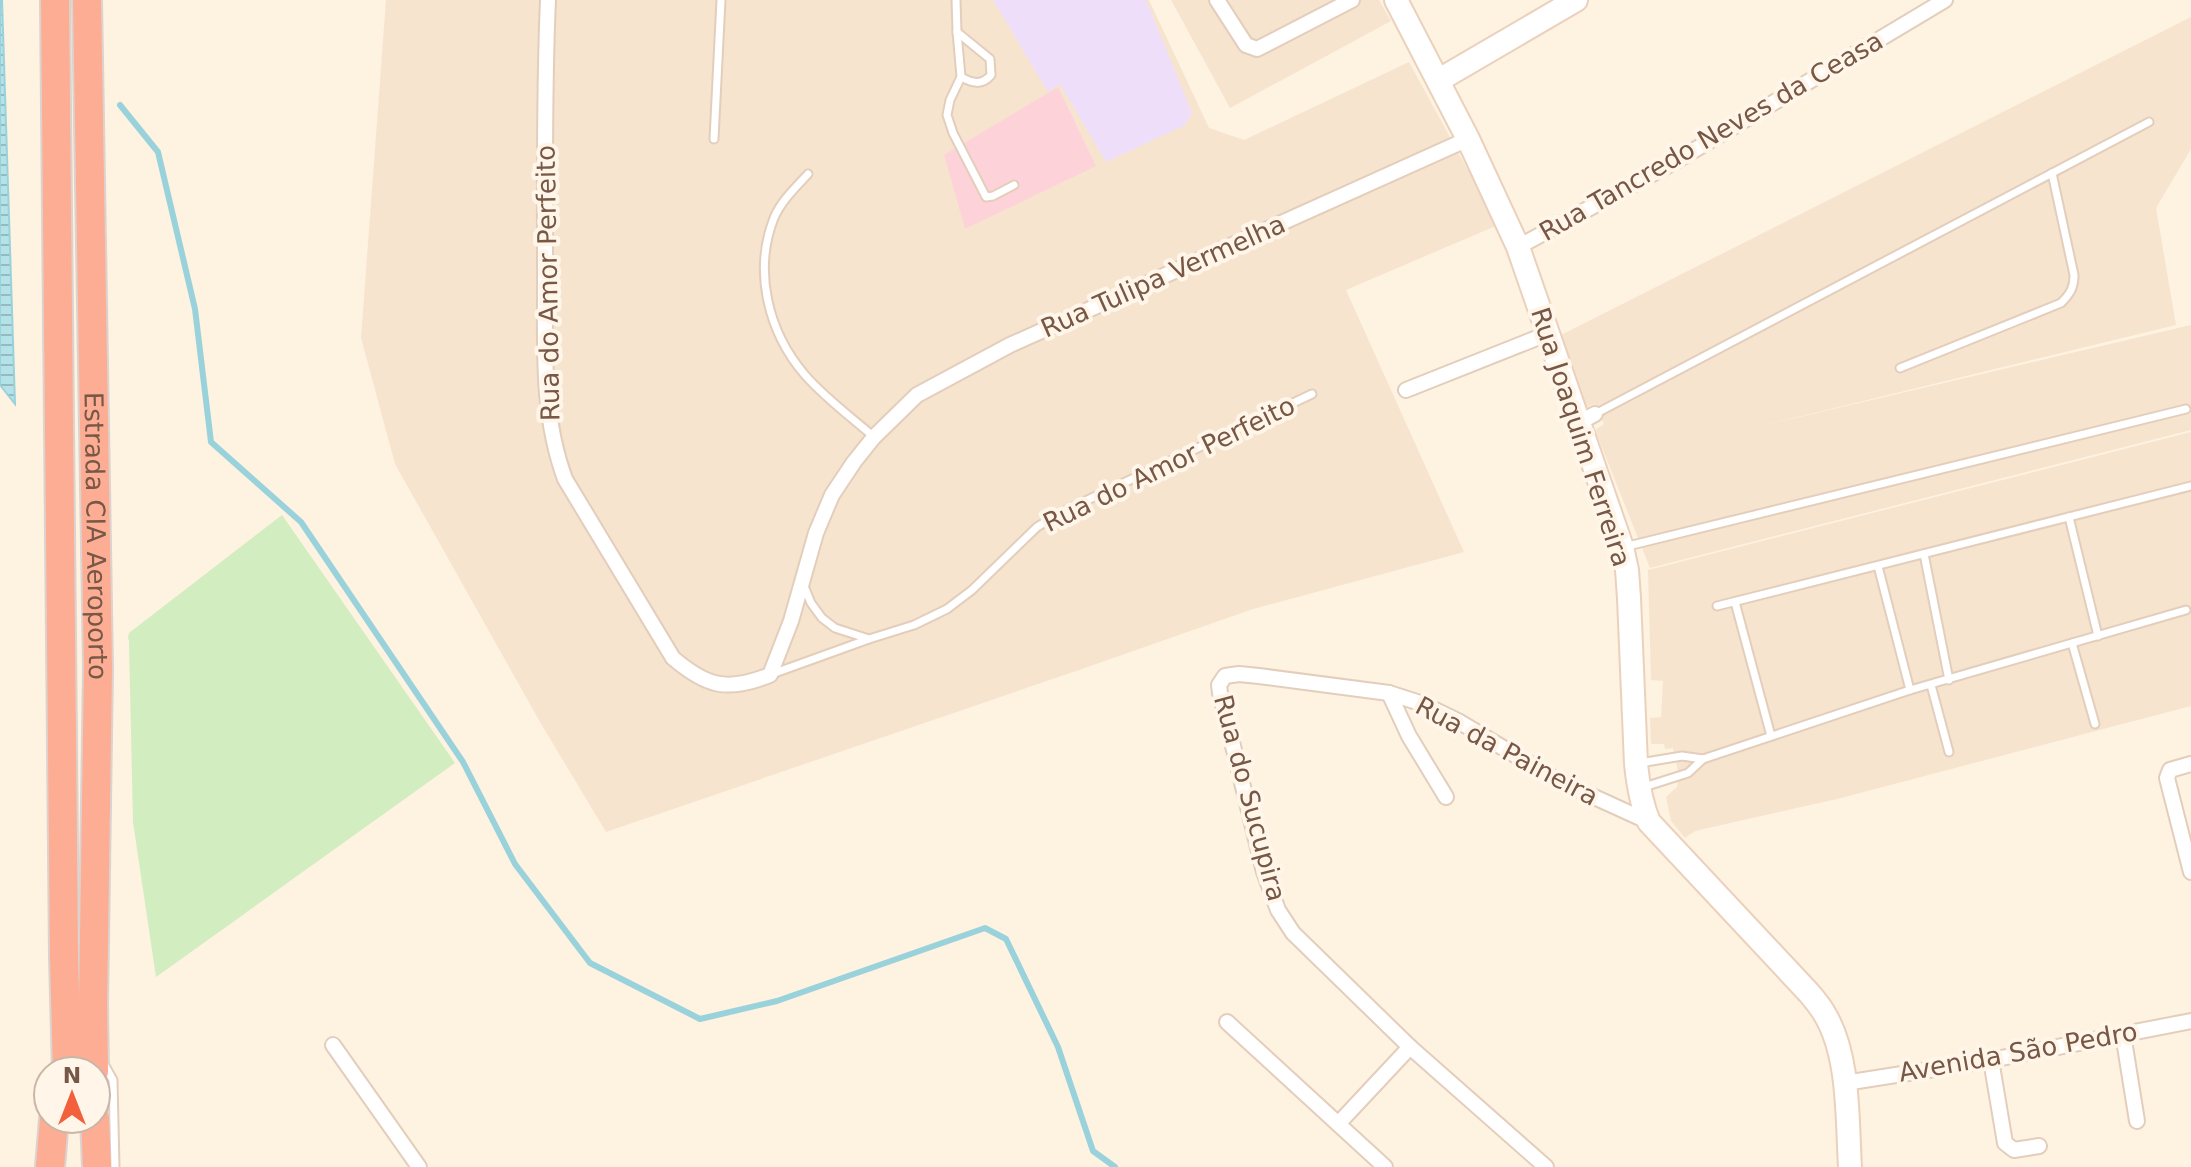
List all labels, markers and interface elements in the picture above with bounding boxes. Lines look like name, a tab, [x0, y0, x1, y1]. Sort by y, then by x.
street label: Rua Tancredo Neves da Ceasa	[1534, 25, 1888, 247]
street label: Rua do Amor Perfeito	[531, 145, 565, 421]
street label: Rua Tulipa Vermelha	[1036, 209, 1290, 343]
street label: Rua Joaquim Ferreira	[1525, 304, 1637, 570]
street label: Rua do Amor Perfeito	[1038, 390, 1300, 538]
street label: Estrada CIA Aeroporto	[78, 392, 113, 680]
street label: Rua da Paineira	[1411, 690, 1603, 812]
street label: Rua do Sucupira	[1208, 692, 1292, 904]
street label: Avenida São Pedro	[1896, 1016, 2140, 1088]
north arrow	[32, 1055, 112, 1135]
text: N	[63, 1063, 81, 1088]

